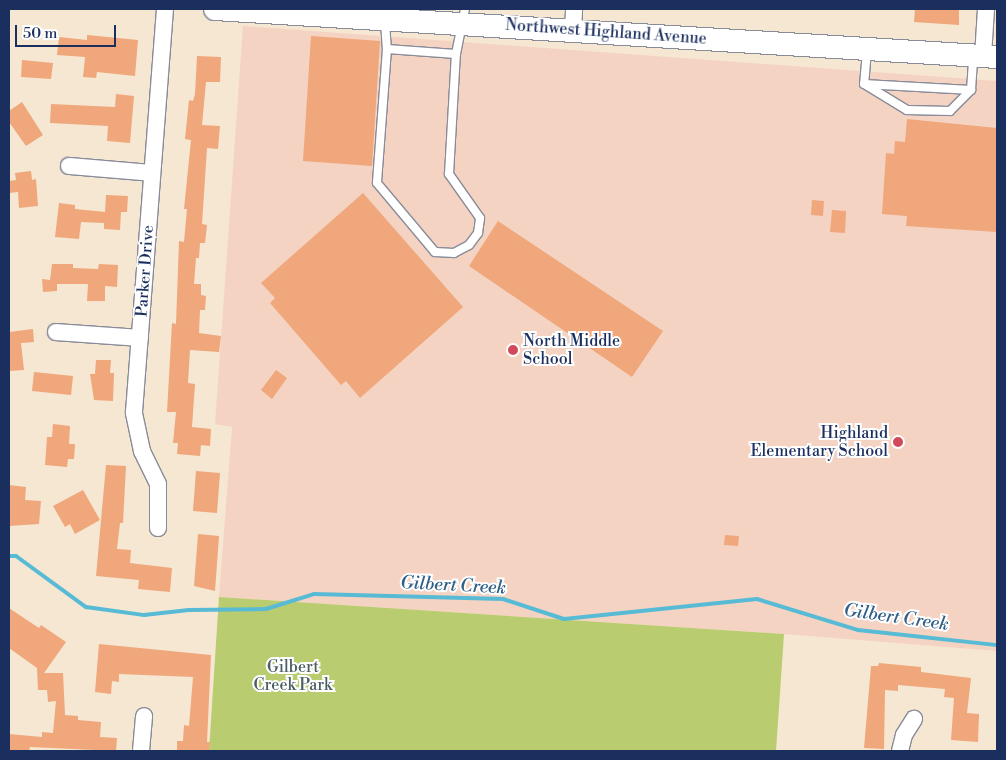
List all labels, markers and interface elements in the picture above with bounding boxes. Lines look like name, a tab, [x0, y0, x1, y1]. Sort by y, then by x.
scale bar	[18, 15, 119, 47]
street label: Northwest Highland Avenue	[505, 15, 707, 49]
text: 50 m	[23, 24, 57, 43]
street label: Parker Drive	[132, 224, 158, 318]
place label: North Middle School	[523, 331, 620, 369]
marker: North Middle School	[507, 344, 519, 356]
place label: Highland Elementary School	[751, 423, 888, 461]
marker: Highland Elementary School	[892, 436, 904, 448]
water label: Gilbert Creek	[400, 572, 506, 600]
water label: Gilbert Creek	[842, 600, 950, 636]
park label: Gilbert Creek Park	[254, 657, 332, 695]

